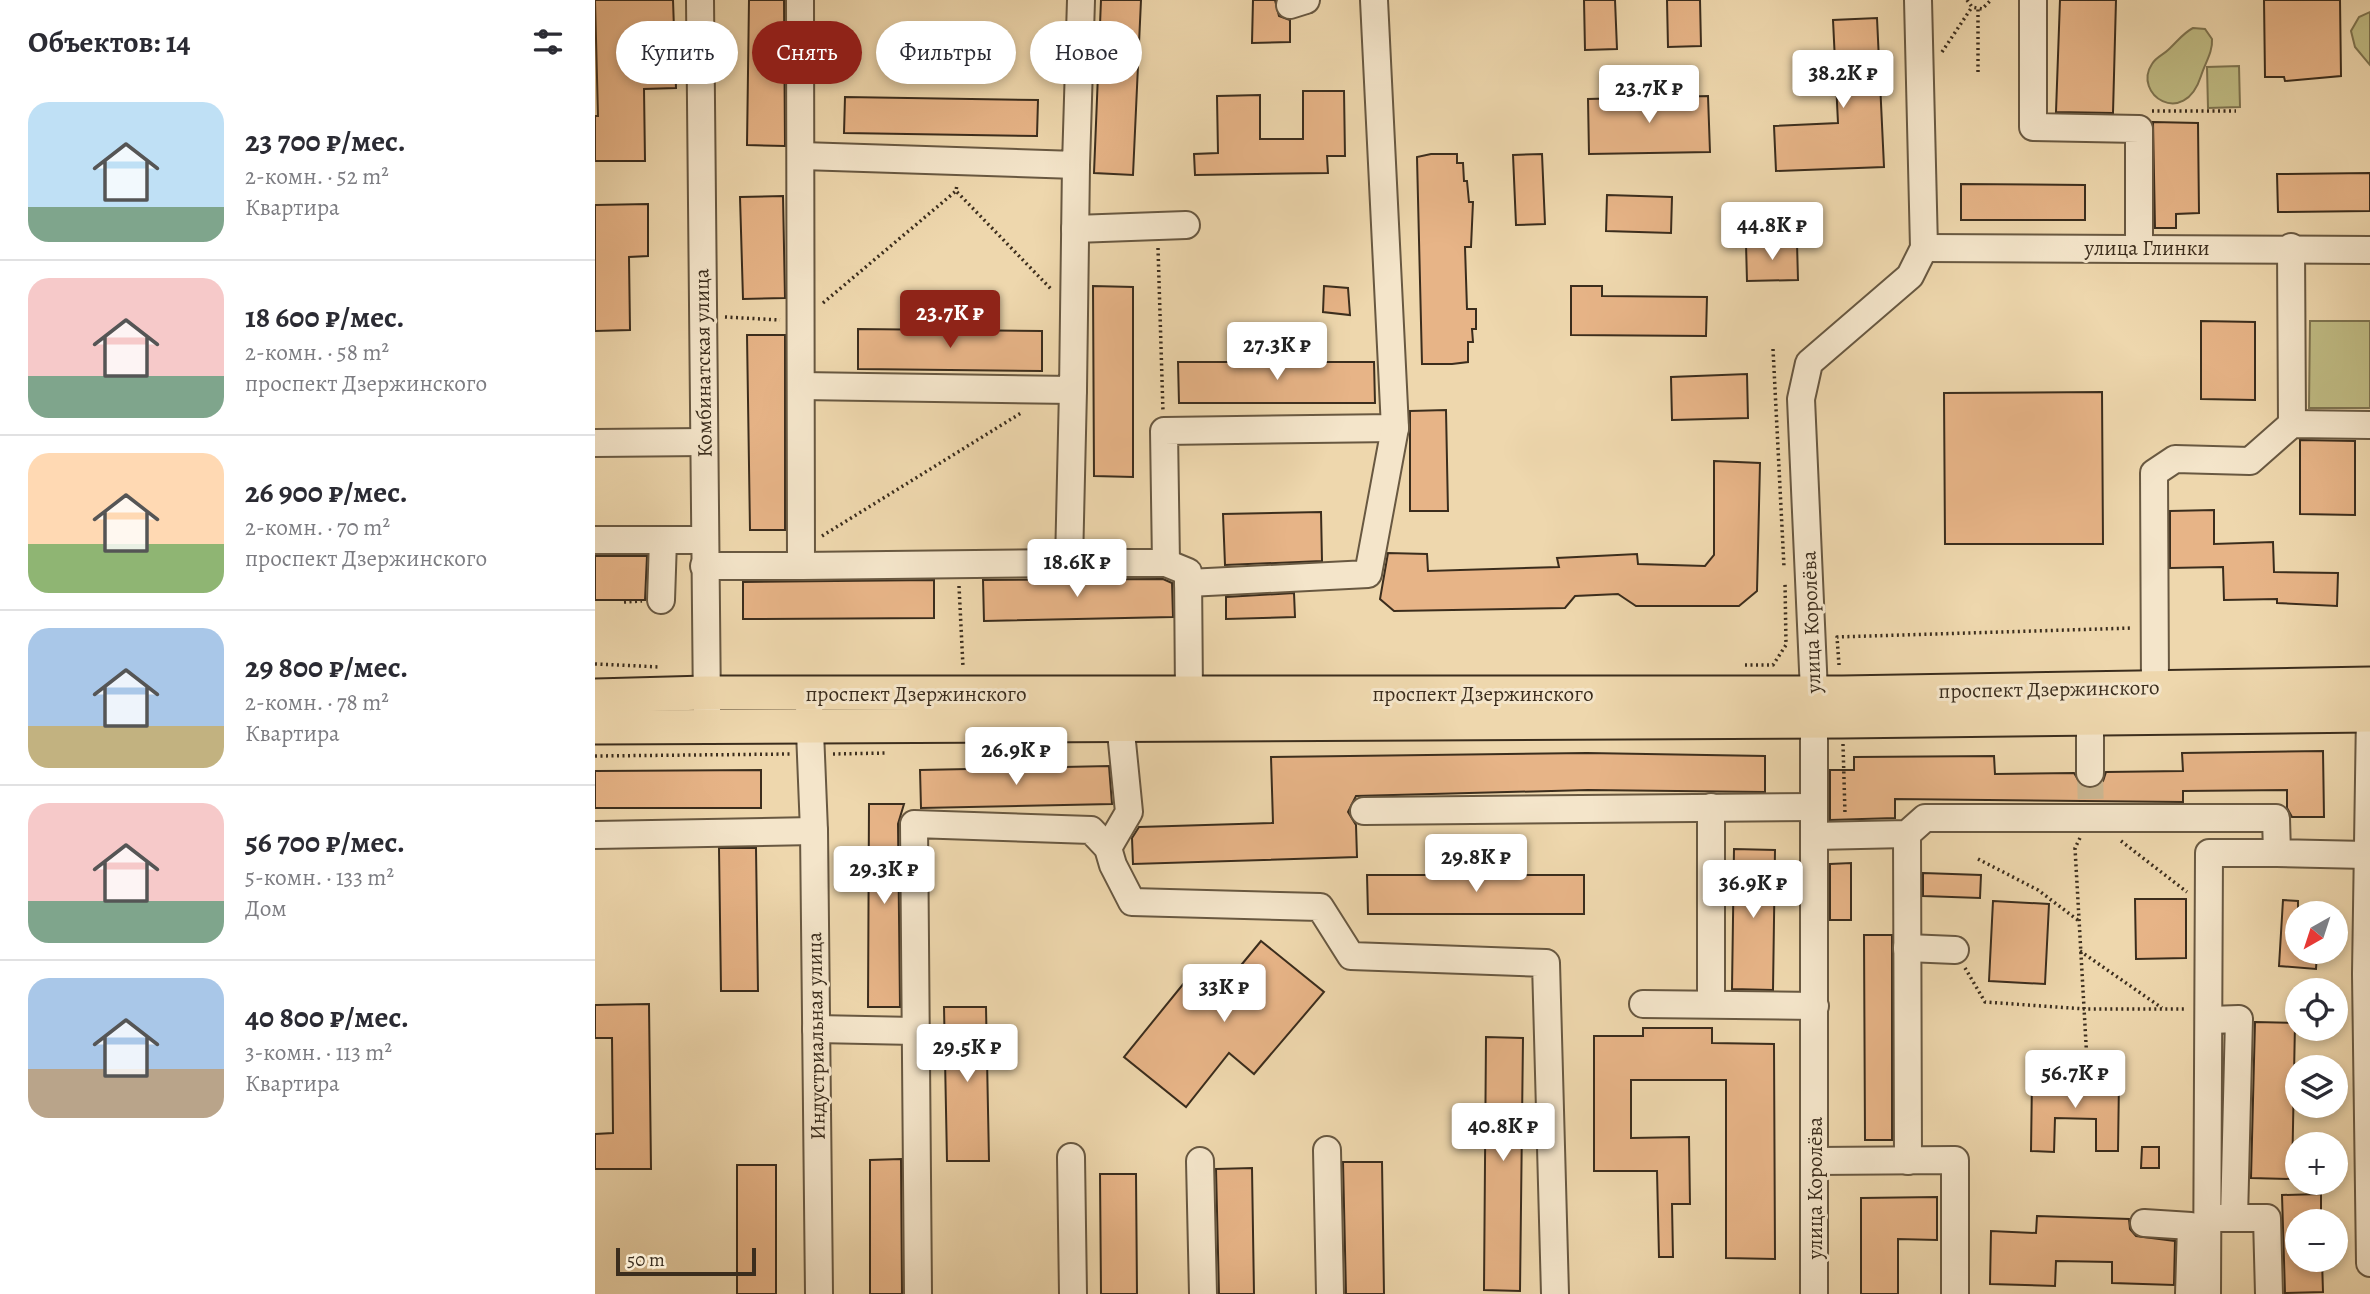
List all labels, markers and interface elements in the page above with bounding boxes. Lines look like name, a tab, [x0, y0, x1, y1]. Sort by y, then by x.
chip: Купить	[616, 21, 738, 84]
chip: Снять	[752, 21, 862, 84]
chip: Фильтры	[876, 21, 1016, 84]
chip: Новое	[1030, 21, 1142, 84]
text: Объектов: 14	[28, 22, 190, 62]
icon: filters	[529, 23, 567, 61]
pin: 38.2K ₽	[1778, 50, 1908, 110]
text: 38.2K ₽	[1808, 57, 1878, 88]
pin: 23.7K ₽	[1584, 66, 1714, 125]
text: 23.7K ₽	[1615, 72, 1683, 103]
text: 23 700 ₽/мес.	[245, 121, 406, 161]
icon: home	[84, 130, 168, 214]
text: 2-комн. · 52 m²	[245, 161, 389, 192]
text: Квартира	[245, 192, 340, 223]
pin: 44.8K ₽	[1707, 202, 1837, 262]
text: 44.8K ₽	[1737, 209, 1807, 240]
street label: улица Глинки	[2083, 234, 2210, 262]
street label: Комбинатская улица	[687, 268, 719, 458]
pin: 23.7K ₽	[885, 290, 1015, 350]
text: 18 600 ₽/мес.	[245, 297, 405, 337]
text: 23.7K ₽	[916, 297, 984, 328]
icon: home	[84, 306, 168, 390]
pin: 27.3K ₽	[1212, 322, 1342, 382]
text: 27.3K ₽	[1243, 329, 1311, 360]
text: 2-комн. · 58 m²	[245, 337, 389, 368]
text: проспект Дзержинского	[245, 368, 487, 399]
text: 26 900 ₽/мес.	[245, 472, 408, 512]
icon: home	[84, 481, 168, 565]
text: 2-комн. · 70 m²	[245, 512, 390, 543]
pin: 18.6K ₽	[1012, 540, 1142, 599]
text: проспект Дзержинского	[245, 543, 487, 574]
text: 18.6K ₽	[1043, 546, 1111, 577]
street label: улица Королёва	[1795, 550, 1828, 695]
text: 29 800 ₽/мес.	[245, 647, 408, 687]
icon: home	[84, 656, 168, 740]
street label: проспект Дзержинского	[1938, 673, 2160, 705]
street label: проспект Дзержинского	[805, 680, 1027, 708]
street label: проспект Дзержинского	[1372, 680, 1594, 708]
text: 2-комн. · 78 m²	[245, 687, 389, 718]
text: Квартира	[245, 718, 340, 749]
pin: 26.9K ₽	[951, 728, 1081, 787]
text: 26.9K ₽	[981, 734, 1051, 765]
text: 56 700 ₽/мес.	[245, 822, 405, 862]
icon: home	[84, 831, 168, 915]
pin: 29.8K ₽	[1411, 834, 1541, 894]
text: 29.8K ₽	[1441, 841, 1511, 872]
pin: 29.3K ₽	[819, 846, 949, 906]
text: 29.3K ₽	[850, 853, 918, 884]
pin: 36.9K ₽	[1688, 860, 1818, 920]
text: 5-комн. · 133 m²	[245, 862, 394, 893]
text: 36.9K ₽	[1719, 867, 1787, 898]
text: Дом	[245, 893, 287, 924]
north arrow	[2285, 901, 2349, 964]
map controls	[2285, 901, 2348, 1272]
street label: Индустриальная улица	[800, 931, 832, 1140]
pin: 33K ₽	[1175, 964, 1273, 1024]
text: 33K ₽	[1199, 971, 1249, 1002]
button: locate	[2285, 978, 2348, 1041]
text: 40 800 ₽/мес.	[245, 997, 409, 1037]
icon: home	[84, 1006, 168, 1090]
pin: 29.5K ₽	[902, 1024, 1032, 1084]
text: 29.5K ₽	[933, 1031, 1001, 1062]
text: 3-комн. · 113 m²	[245, 1037, 392, 1068]
pin: 56.7K ₽	[2010, 1050, 2140, 1110]
button: layers	[2285, 1055, 2348, 1118]
text: 56.7K ₽	[2041, 1057, 2109, 1088]
text: Квартира	[245, 1068, 340, 1099]
pin: 40.8K ₽	[1438, 1104, 1568, 1163]
text: 40.8K ₽	[1468, 1110, 1538, 1141]
street label: улица Королёва	[1801, 1116, 1829, 1260]
button: +	[2285, 1132, 2348, 1195]
button: −	[2285, 1209, 2348, 1272]
scale bar	[616, 1245, 756, 1277]
text: 50 m	[627, 1247, 665, 1273]

